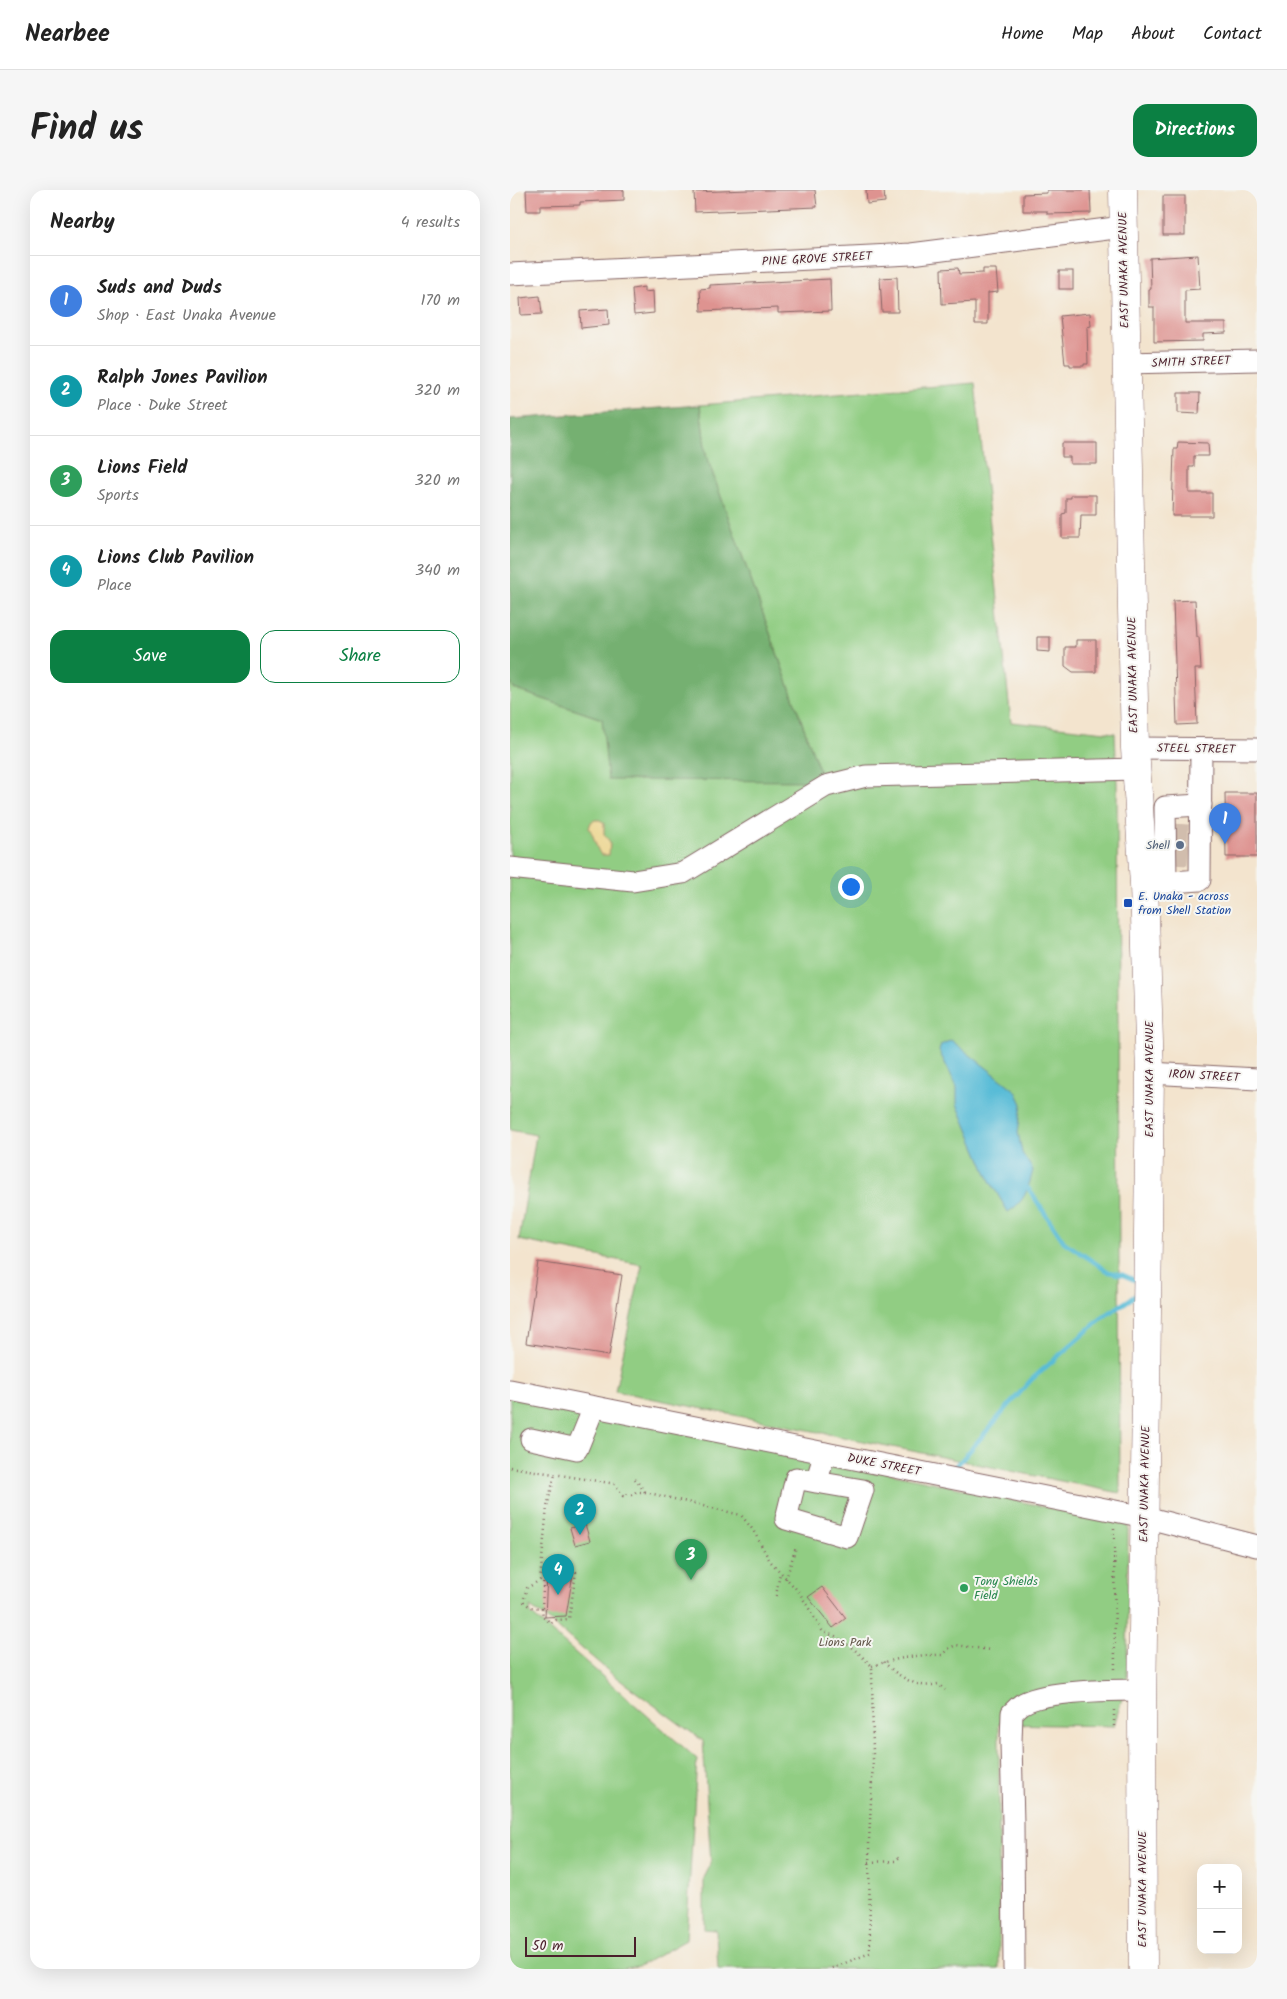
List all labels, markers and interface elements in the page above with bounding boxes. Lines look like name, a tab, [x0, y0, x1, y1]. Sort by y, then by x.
text: Nearbee	[25, 15, 110, 54]
text: Home	[1001, 20, 1044, 49]
text: Map	[1072, 20, 1103, 49]
text: About	[1131, 20, 1175, 49]
text: Contact	[1203, 20, 1262, 49]
text: Find us	[30, 102, 143, 158]
button: Directions	[1133, 104, 1257, 157]
text: Nearby	[50, 206, 115, 239]
text: 4 results	[401, 210, 460, 235]
street label: EAST UNAKA AVENUE	[1113, 211, 1135, 329]
street label: PINE GROVE STREET	[761, 247, 874, 271]
text: Suds and Duds	[97, 273, 222, 303]
text: 1	[64, 288, 68, 313]
text: 170 m	[420, 288, 460, 313]
text: Shop · East Unaka Avenue	[97, 303, 276, 328]
street label: SMITH STREET	[1151, 351, 1232, 373]
text: Ralph Jones Pavilion	[97, 363, 268, 393]
text: 2	[61, 378, 71, 403]
text: 320 m	[414, 378, 460, 403]
text: Place · Duke Street	[97, 393, 228, 418]
text: Lions Field	[97, 453, 188, 483]
text: 3	[62, 468, 70, 493]
text: 320 m	[414, 468, 460, 493]
text: Sports	[97, 483, 139, 508]
text: Lions Club Pavilion	[97, 543, 254, 573]
text: 4	[62, 558, 70, 583]
text: 340 m	[415, 558, 460, 583]
text: Place	[97, 573, 131, 598]
street label: EAST UNAKA AVENUE	[1122, 616, 1144, 734]
button: Save	[50, 630, 250, 683]
button: Share	[260, 630, 460, 683]
street label: STEEL STREET	[1157, 739, 1237, 759]
pin: 1	[1209, 803, 1241, 844]
place label: Shell	[1146, 836, 1170, 855]
marker: Shell	[1174, 839, 1186, 851]
your location	[838, 874, 864, 900]
place label: E. Unaka - across from Shell Station	[1138, 887, 1231, 920]
marker: E. Unaka - across from Shell Station	[1122, 897, 1134, 909]
street label: EAST UNAKA AVENUE	[1140, 1020, 1159, 1137]
street label: IRON STREET	[1168, 1065, 1242, 1087]
street label: EAST UNAKA AVENUE	[1134, 1425, 1156, 1543]
street label: DUKE STREET	[846, 1449, 924, 1482]
pin: 2	[564, 1494, 596, 1535]
pin: 3	[675, 1539, 707, 1580]
pin: 4	[542, 1554, 574, 1595]
place label: Tony Shields Field	[974, 1572, 1038, 1605]
marker: Tony Shields Field	[958, 1582, 970, 1594]
park label: Lions Park	[819, 1633, 872, 1652]
street label: EAST UNAKA AVENUE	[1133, 1830, 1152, 1947]
map controls	[1197, 1864, 1242, 1954]
button: +	[1197, 1864, 1242, 1909]
button: −	[1197, 1909, 1242, 1954]
scale bar	[525, 1934, 636, 1957]
text: 50 m	[532, 1935, 563, 1957]

